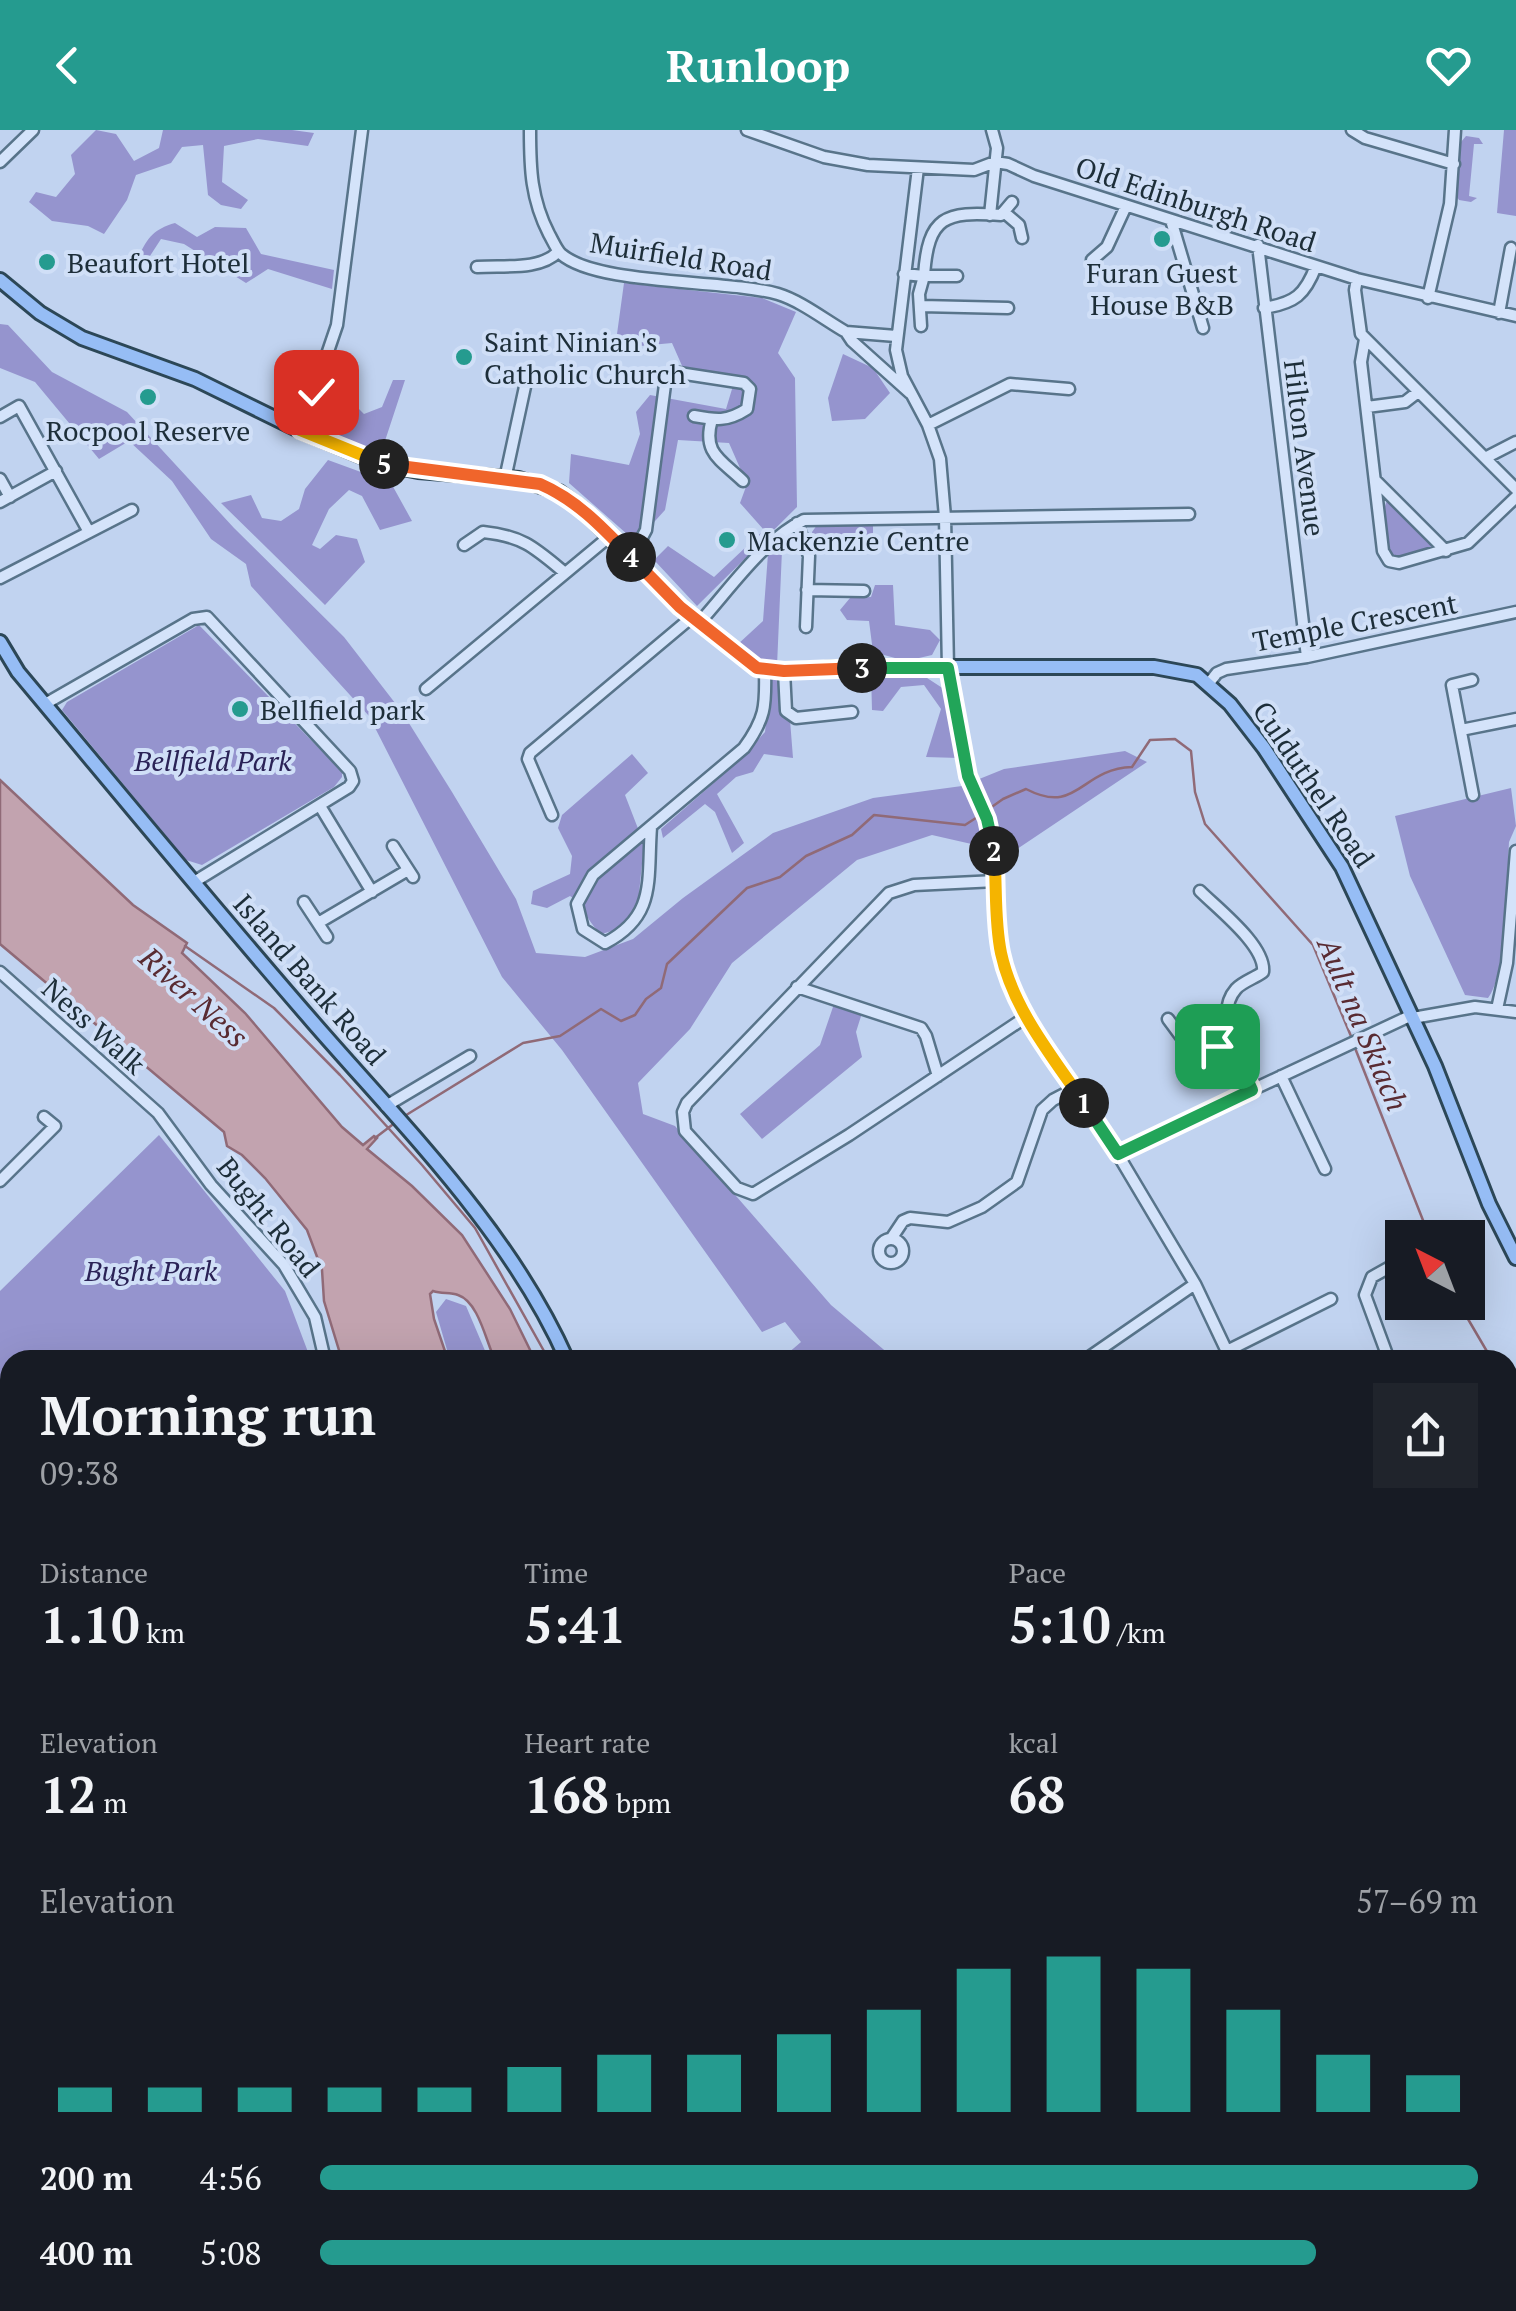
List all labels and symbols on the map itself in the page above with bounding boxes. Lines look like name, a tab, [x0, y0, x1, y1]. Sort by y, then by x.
street label: Old Edinburgh Road	[1071, 148, 1321, 260]
street label: Muirfield Road	[587, 223, 775, 289]
marker: Furan Guest House B&B	[1151, 228, 1173, 250]
place label: Beaufort Hotel	[67, 244, 249, 281]
marker: Beaufort Hotel	[36, 251, 58, 273]
place label: Furan Guest House B&B	[1086, 254, 1238, 323]
place label: Saint Ninian's Catholic Church	[484, 323, 686, 392]
marker: Saint Ninian's Catholic Church	[453, 346, 475, 368]
pin	[274, 350, 359, 435]
street label: Hilton Avenue	[1276, 358, 1334, 538]
marker: Rocpool Reserve	[137, 386, 159, 408]
place label: Rocpool Reserve	[46, 412, 250, 449]
pin: 5	[359, 439, 409, 489]
place label: Mackenzie Centre	[747, 522, 970, 559]
marker: Mackenzie Centre	[716, 529, 738, 551]
pin: 4	[606, 532, 656, 582]
street label: Temple Crescent	[1250, 584, 1461, 660]
pin: 3	[837, 643, 887, 693]
place label: Bellfield park	[260, 691, 426, 728]
street label: Culduthel Road	[1245, 694, 1383, 874]
marker: Bellfield park	[229, 698, 251, 720]
park label: Bellfield Park	[133, 742, 292, 779]
pin: 2	[969, 826, 1019, 876]
street label: Island Bank Road	[225, 886, 395, 1072]
water label: Ault na Skiach	[1308, 929, 1418, 1117]
water label: River Ness	[130, 937, 257, 1056]
street label: Ness Walk	[34, 970, 154, 1083]
pin	[1175, 1004, 1260, 1089]
pin: 1	[1059, 1078, 1109, 1128]
street label: Bught Road	[209, 1149, 329, 1285]
north arrow	[1385, 1220, 1485, 1320]
park label: Bught Park	[84, 1252, 218, 1289]

